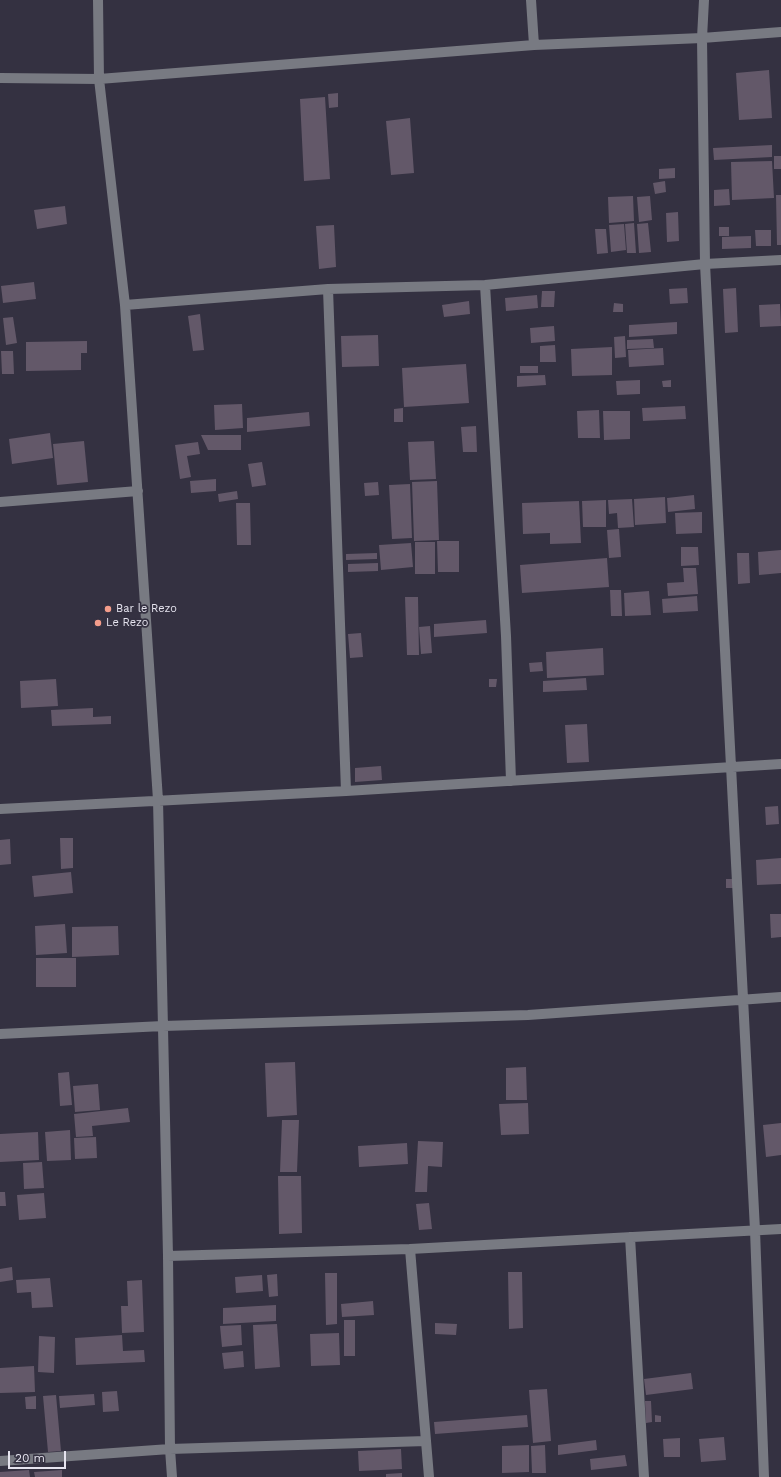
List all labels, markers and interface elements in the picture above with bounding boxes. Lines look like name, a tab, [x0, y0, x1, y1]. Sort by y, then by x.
place label: Bar le Rezo	[116, 602, 177, 616]
marker: Bar le Rezo	[103, 604, 113, 614]
place label: Le Rezo	[106, 616, 148, 630]
marker: Le Rezo	[93, 618, 103, 628]
scale bar	[10, 1443, 68, 1469]
text: 20 m	[15, 1451, 45, 1465]

